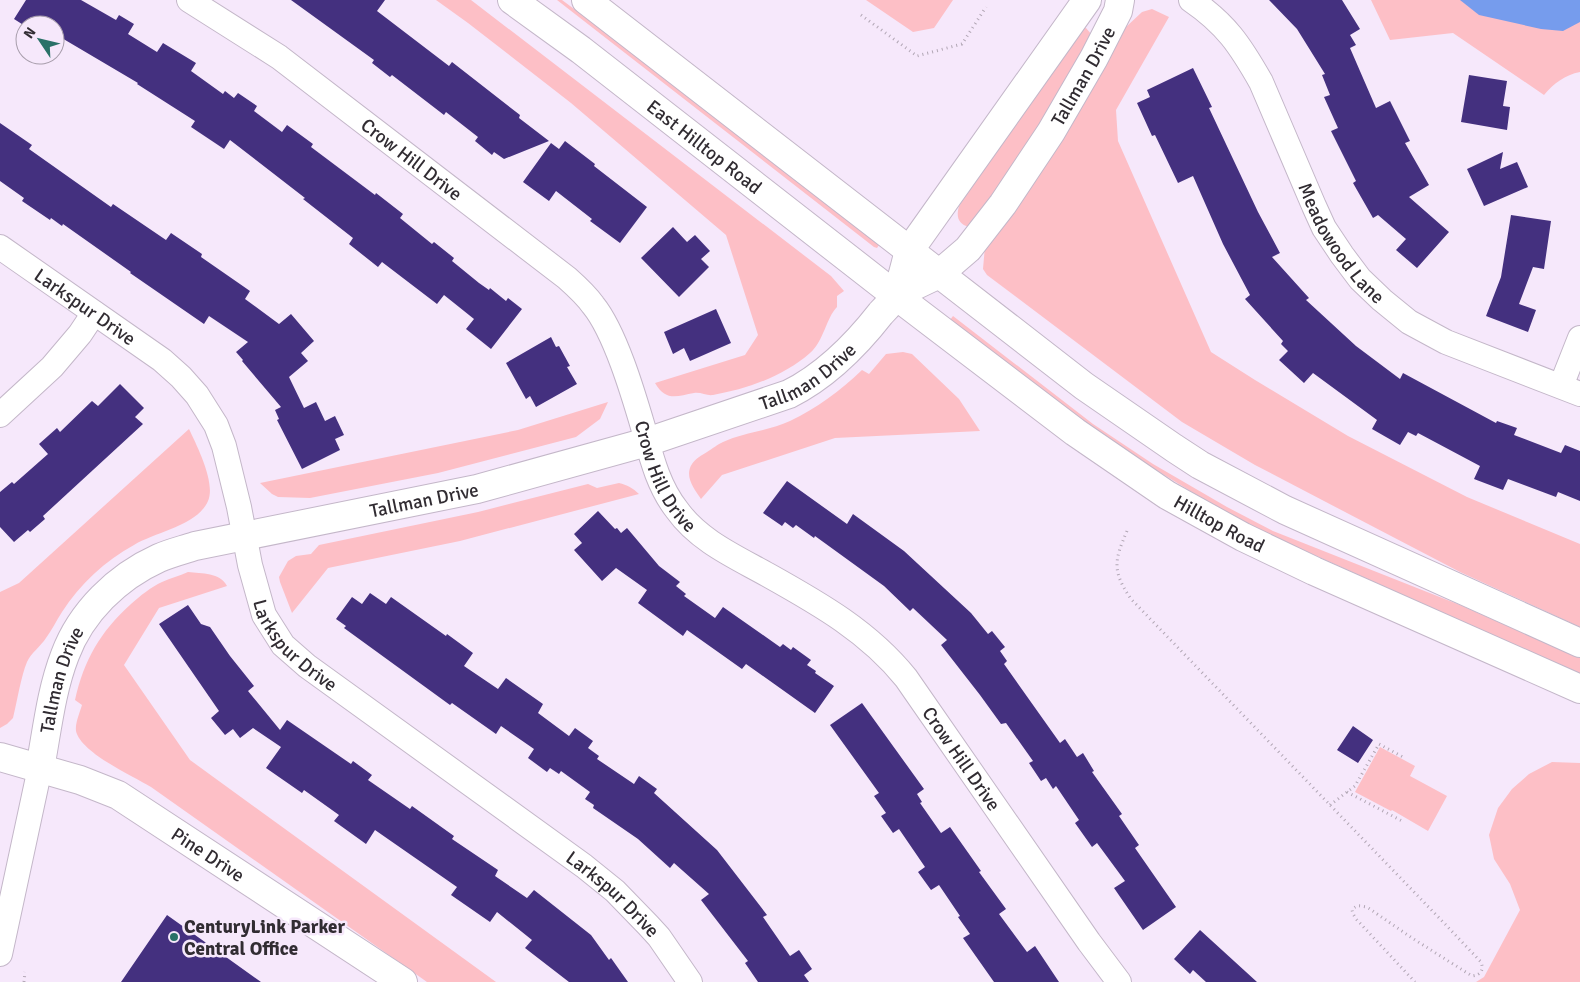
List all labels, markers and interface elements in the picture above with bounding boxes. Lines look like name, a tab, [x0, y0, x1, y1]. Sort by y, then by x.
north arrow	[15, 15, 65, 65]
street label: Tallman Drive	[1046, 23, 1121, 131]
text: N	[20, 24, 40, 42]
street label: East Hilltop Road	[642, 95, 766, 200]
street label: Crow Hill Drive	[356, 113, 467, 206]
street label: Meadowood Lane	[1292, 179, 1389, 309]
street label: Larkspur Drive	[29, 264, 140, 351]
street label: Tallman Drive	[757, 338, 862, 416]
street label: Crow Hill Drive	[629, 418, 701, 538]
street label: Tallman Drive	[368, 478, 481, 523]
street label: Hilltop Road	[1169, 490, 1268, 559]
street label: Larkspur Drive	[247, 597, 342, 697]
street label: Tallman Drive	[35, 622, 90, 735]
street label: Crow Hill Drive	[916, 702, 1005, 816]
street label: Pine Drive	[167, 822, 249, 888]
street label: Larkspur Drive	[561, 846, 664, 943]
place label: CenturyLink Parker Central Office	[184, 915, 345, 961]
marker: CenturyLink Parker Central Office	[168, 931, 180, 943]

